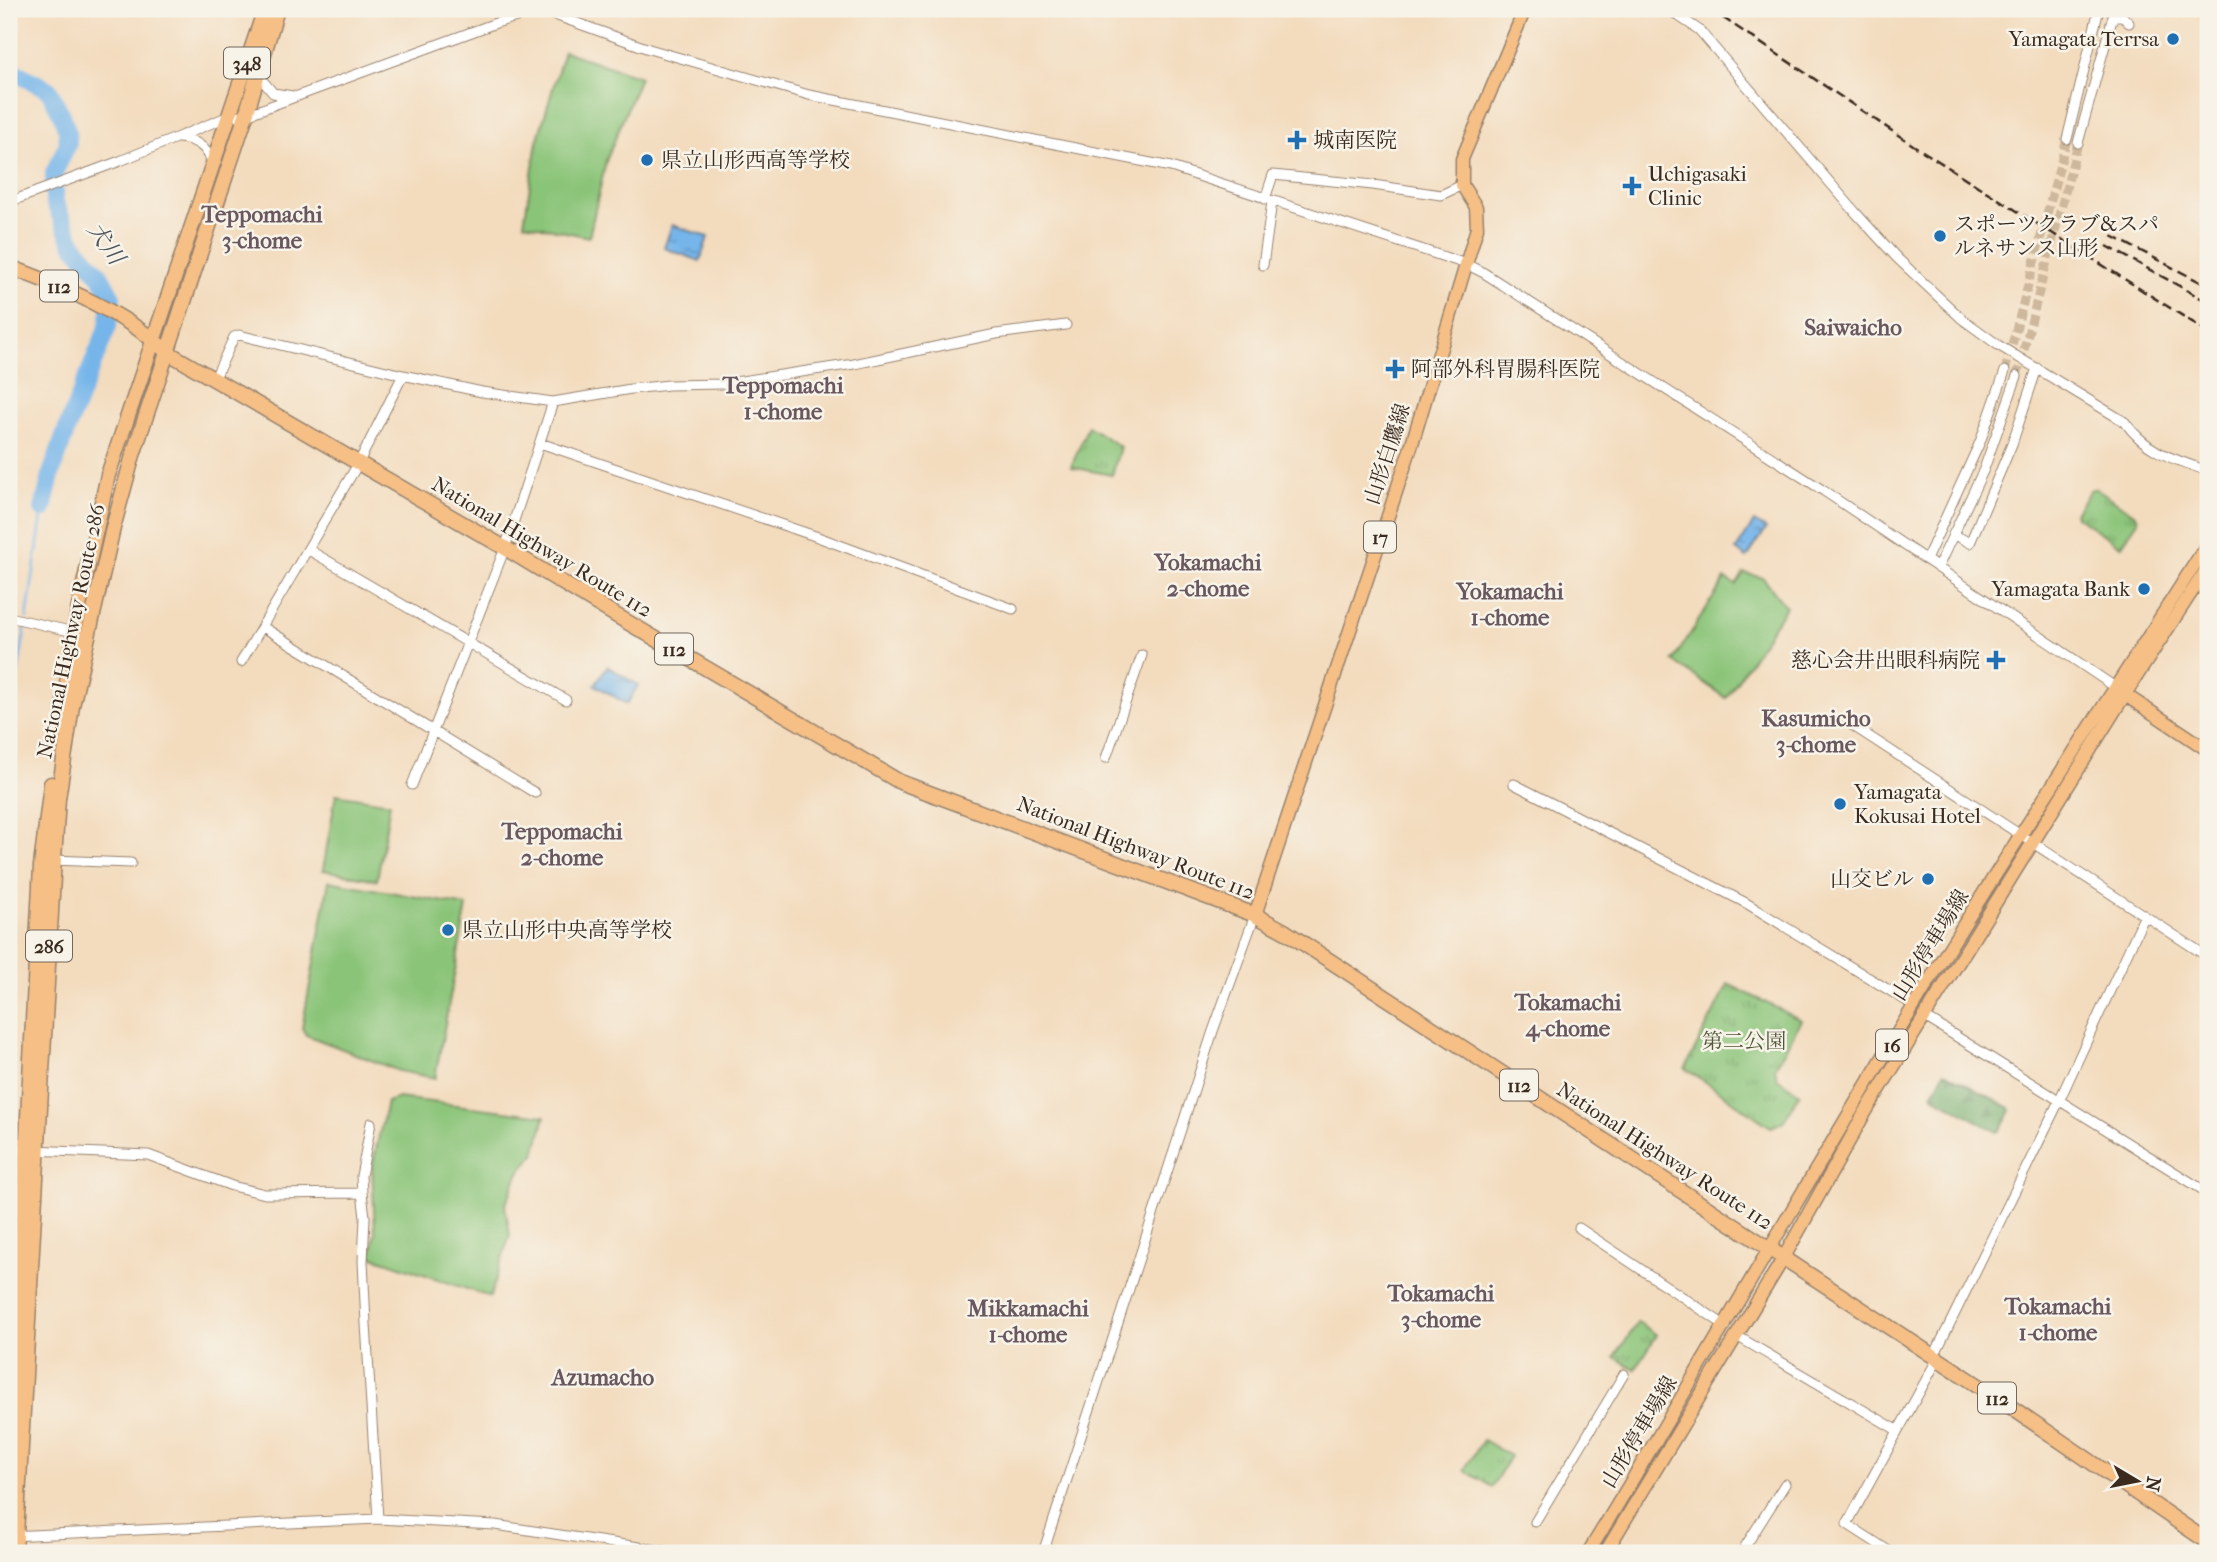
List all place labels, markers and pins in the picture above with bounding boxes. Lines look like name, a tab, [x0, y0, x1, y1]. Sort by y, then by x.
place label: Yamagata Terrsa	[2008, 27, 2159, 51]
marker: Yamagata Terrsa	[2165, 31, 2181, 47]
place label: 城南医院	[1313, 128, 1397, 152]
marker: 城南医院	[1287, 130, 1307, 150]
place label: 県立山形西高等学校	[661, 148, 850, 172]
marker: 県立山形西高等学校	[639, 152, 655, 168]
place label: Uchigasaki Clinic	[1648, 162, 1747, 210]
marker: Uchigasaki Clinic	[1622, 176, 1642, 196]
place label: スポーツクラブ&スパ ルネサンス山形	[1954, 212, 2159, 260]
marker: スポーツクラブ&スパ ルネサンス山形	[1932, 228, 1948, 244]
place label: 阿部外科胃腸科医院	[1411, 357, 1600, 381]
marker: 阿部外科胃腸科医院	[1385, 359, 1405, 379]
place label: Yamagata Bank	[1990, 577, 2130, 601]
marker: Yamagata Bank	[2136, 581, 2152, 597]
place label: 慈心会井出眼科病院	[1791, 648, 1980, 672]
marker: 慈心会井出眼科病院	[1986, 650, 2006, 670]
place label: Yamagata Kokusai Hotel	[1853, 780, 1981, 828]
marker: Yamagata Kokusai Hotel	[1832, 796, 1848, 812]
place label: 山交ビル	[1830, 867, 1914, 891]
marker: 山交ビル	[1920, 871, 1936, 887]
place label: 県立山形中央高等学校	[462, 918, 672, 942]
marker: 県立山形中央高等学校	[440, 922, 456, 938]

